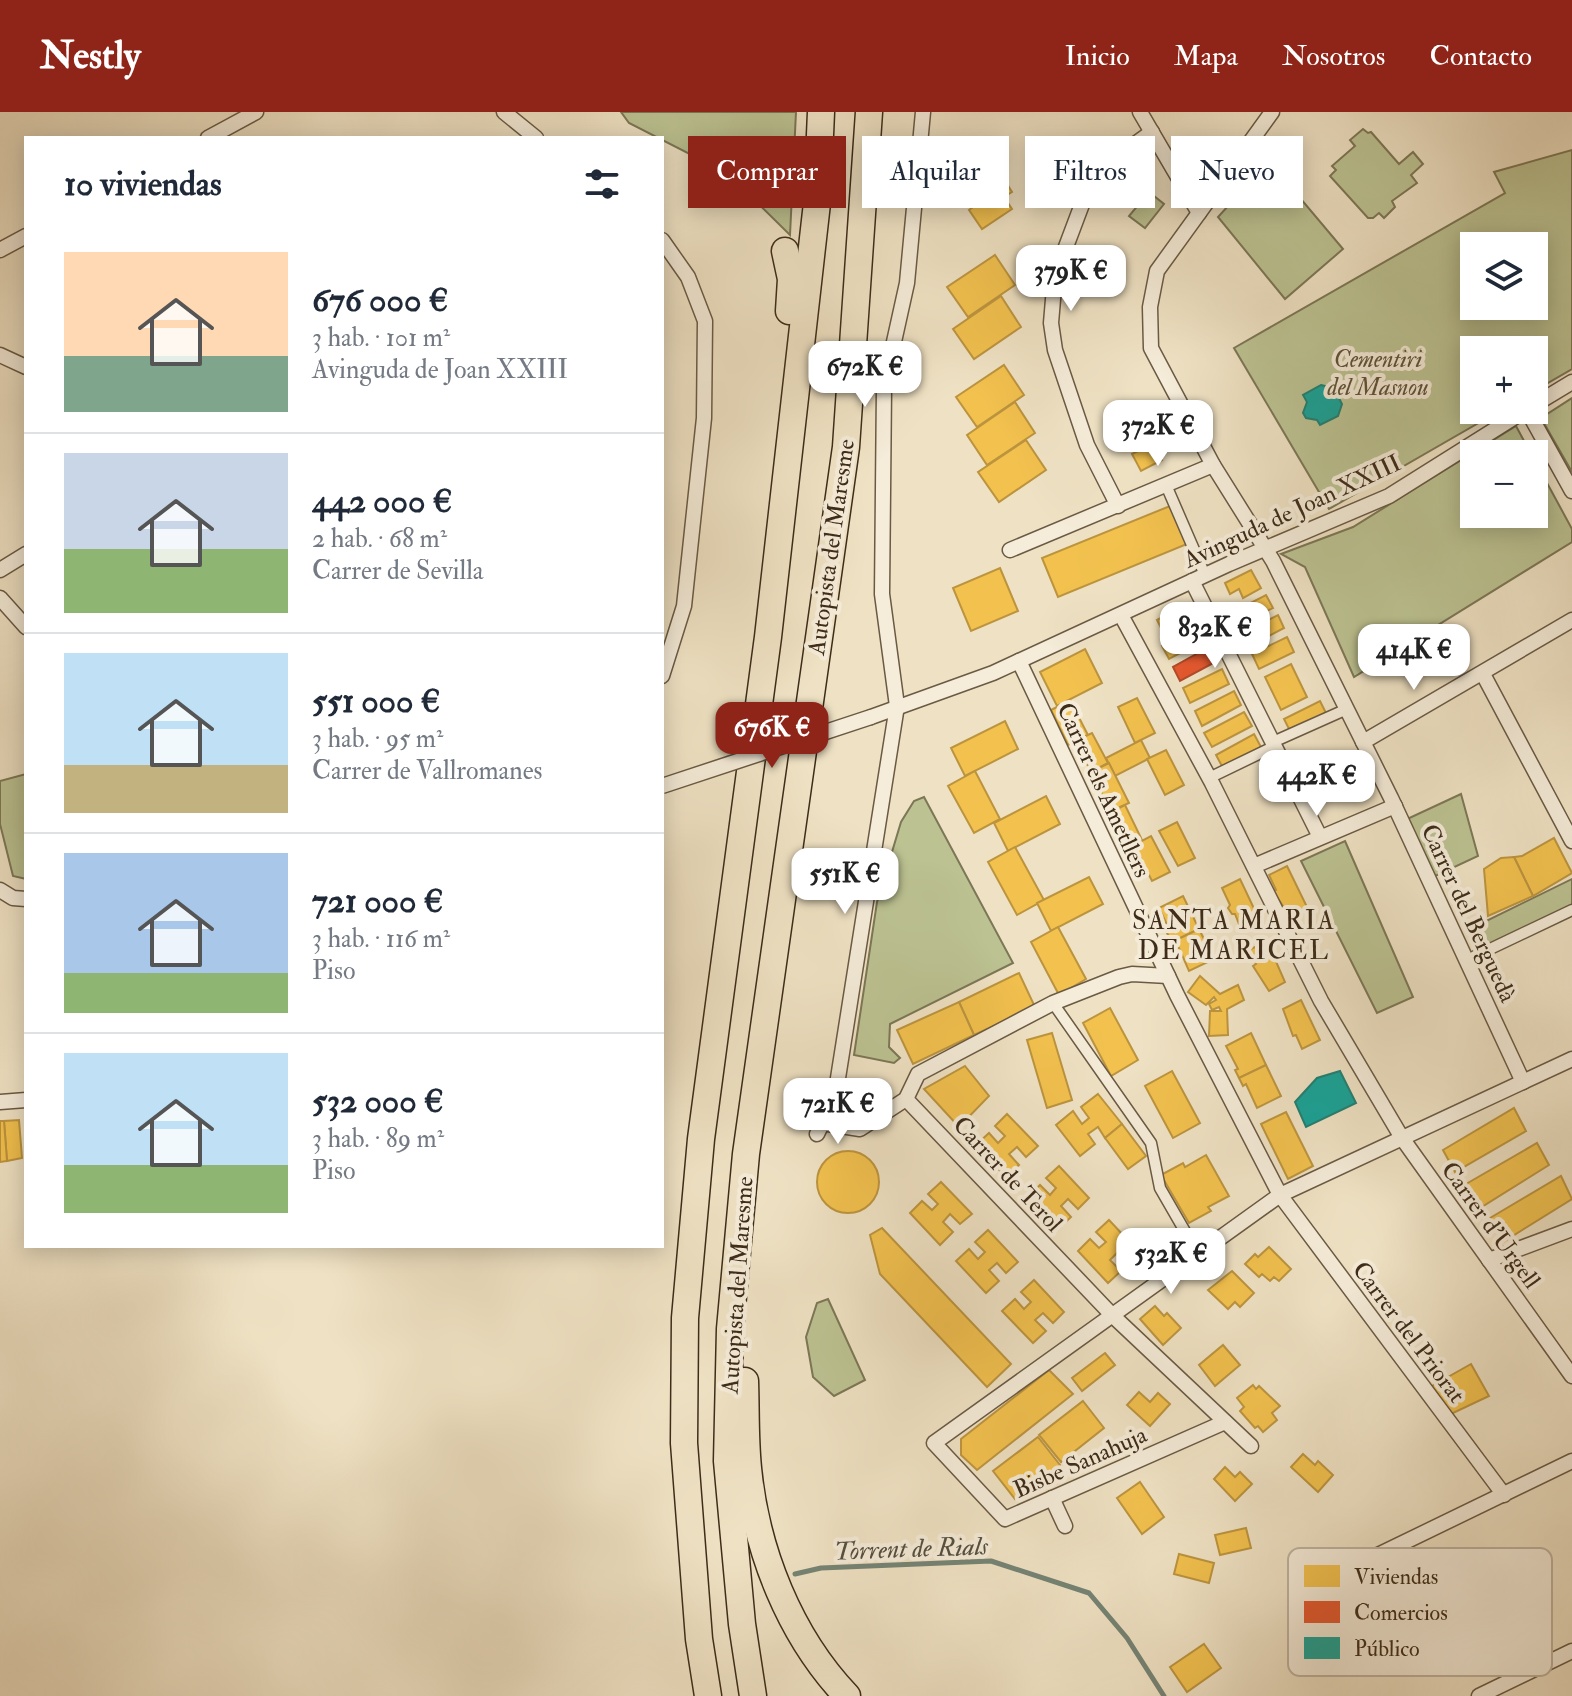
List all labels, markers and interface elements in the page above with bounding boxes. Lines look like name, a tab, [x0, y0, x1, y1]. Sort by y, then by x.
text: Nestly	[40, 32, 141, 80]
text: Inicio	[1065, 39, 1130, 74]
text: Mapa	[1174, 39, 1238, 74]
text: Nosotros	[1282, 39, 1385, 74]
text: Contacto	[1429, 39, 1532, 74]
chip: Comprar	[688, 136, 846, 208]
chip: Alquilar	[862, 136, 1009, 208]
chip: Filtros	[1025, 136, 1155, 208]
chip: Nuevo	[1171, 136, 1303, 208]
icon: filters	[580, 162, 624, 206]
text: 10 viviendas	[64, 163, 222, 206]
map controls	[1460, 232, 1548, 528]
button: layers	[1460, 232, 1548, 320]
pin: 379K €	[1006, 245, 1136, 313]
text: 379K €	[1034, 255, 1108, 287]
text: 676 000 €	[312, 279, 448, 322]
icon: home	[128, 284, 224, 380]
text: 3 hab. · 101 m²	[312, 322, 450, 354]
button: +	[1460, 336, 1548, 424]
pin: 672K €	[800, 341, 930, 409]
park label: Cementiri del Masnou	[1327, 344, 1428, 403]
text: 672K €	[826, 351, 904, 383]
text: Avinguda de Joan XXIII	[312, 354, 568, 386]
pin: 372K €	[1093, 400, 1223, 468]
text: 372K €	[1121, 410, 1195, 442]
street label: Autopista del Maresme	[801, 437, 862, 658]
button: −	[1460, 440, 1548, 528]
street label: Avinguda de Joan XXIII	[1178, 447, 1406, 576]
text: 442 000 €	[312, 480, 452, 523]
icon: home	[128, 485, 224, 581]
text: 2 hab. · 68 m²	[312, 523, 447, 555]
text: Carrer de Sevilla	[312, 555, 484, 587]
pin: 832K €	[1150, 602, 1280, 670]
text: 832K €	[1178, 612, 1252, 644]
pin: 414K €	[1349, 624, 1479, 692]
text: 414K €	[1376, 634, 1452, 666]
text: 551 000 €	[312, 680, 441, 723]
icon: home	[128, 685, 224, 781]
street label: Carrer els Ametllers	[1049, 698, 1158, 883]
pin: 676K €	[707, 702, 837, 770]
text: 676K €	[734, 712, 811, 744]
text: 3 hab. · 95 m²	[312, 723, 443, 755]
pin: 442K €	[1252, 750, 1382, 818]
text: Carrer de Vallromanes	[312, 755, 542, 787]
text: 442K €	[1277, 760, 1357, 792]
street label: Carrer del Berguedà	[1414, 819, 1524, 1008]
pin: 551K €	[780, 848, 910, 916]
text: 551K €	[810, 858, 881, 890]
text: 721 000 €	[312, 880, 443, 923]
icon: home	[128, 885, 224, 981]
district label: SANTA MARIA DE MARICEL	[1132, 905, 1336, 967]
text: 3 hab. · 116 m²	[312, 923, 450, 955]
text: Piso	[312, 955, 355, 987]
pin: 721K €	[773, 1078, 903, 1146]
text: 532 000 €	[312, 1080, 444, 1123]
icon: home	[128, 1085, 224, 1181]
text: 721K €	[801, 1088, 875, 1120]
street label: Carrer de Terol	[946, 1110, 1069, 1239]
text: 3 hab. · 89 m²	[312, 1123, 444, 1155]
text: Piso	[312, 1155, 355, 1187]
street label: Carrer d'Urgell	[1434, 1156, 1547, 1295]
street label: Autopista del Maresme	[714, 1175, 761, 1396]
pin: 532K €	[1106, 1228, 1236, 1296]
text: 532K €	[1134, 1238, 1208, 1270]
street label: Carrer del Priorat	[1345, 1255, 1472, 1409]
street label: Bisbe Sanahuja	[1009, 1419, 1153, 1506]
water label: Torrent de Rials	[834, 1530, 989, 1568]
legend	[1288, 1548, 1552, 1676]
text: Viviendas	[1354, 1563, 1438, 1591]
text: Comercios	[1354, 1599, 1448, 1627]
text: Público	[1354, 1635, 1420, 1663]

